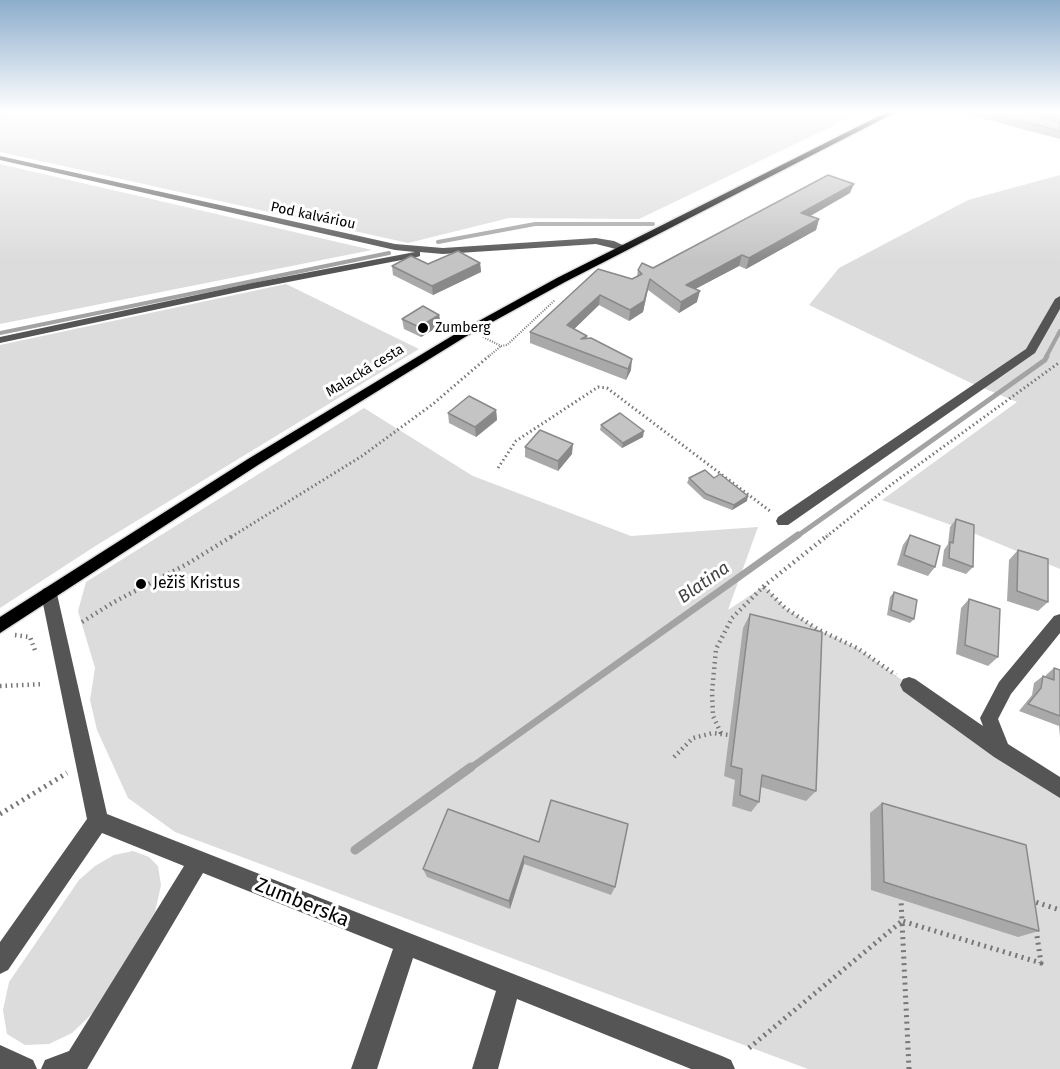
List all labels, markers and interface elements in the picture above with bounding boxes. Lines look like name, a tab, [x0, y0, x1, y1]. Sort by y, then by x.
street label: Pod kalváriou	[269, 199, 357, 233]
place label: Zumberg	[435, 320, 491, 336]
marker: Zumberg	[416, 321, 430, 335]
street label: Malacká cesta	[323, 341, 407, 401]
water label: Blatina	[674, 557, 734, 609]
place label: Ježiš Kristus	[153, 574, 240, 594]
marker: Ježiš Kristus	[134, 577, 148, 591]
street label: Zumberska	[252, 873, 352, 933]

